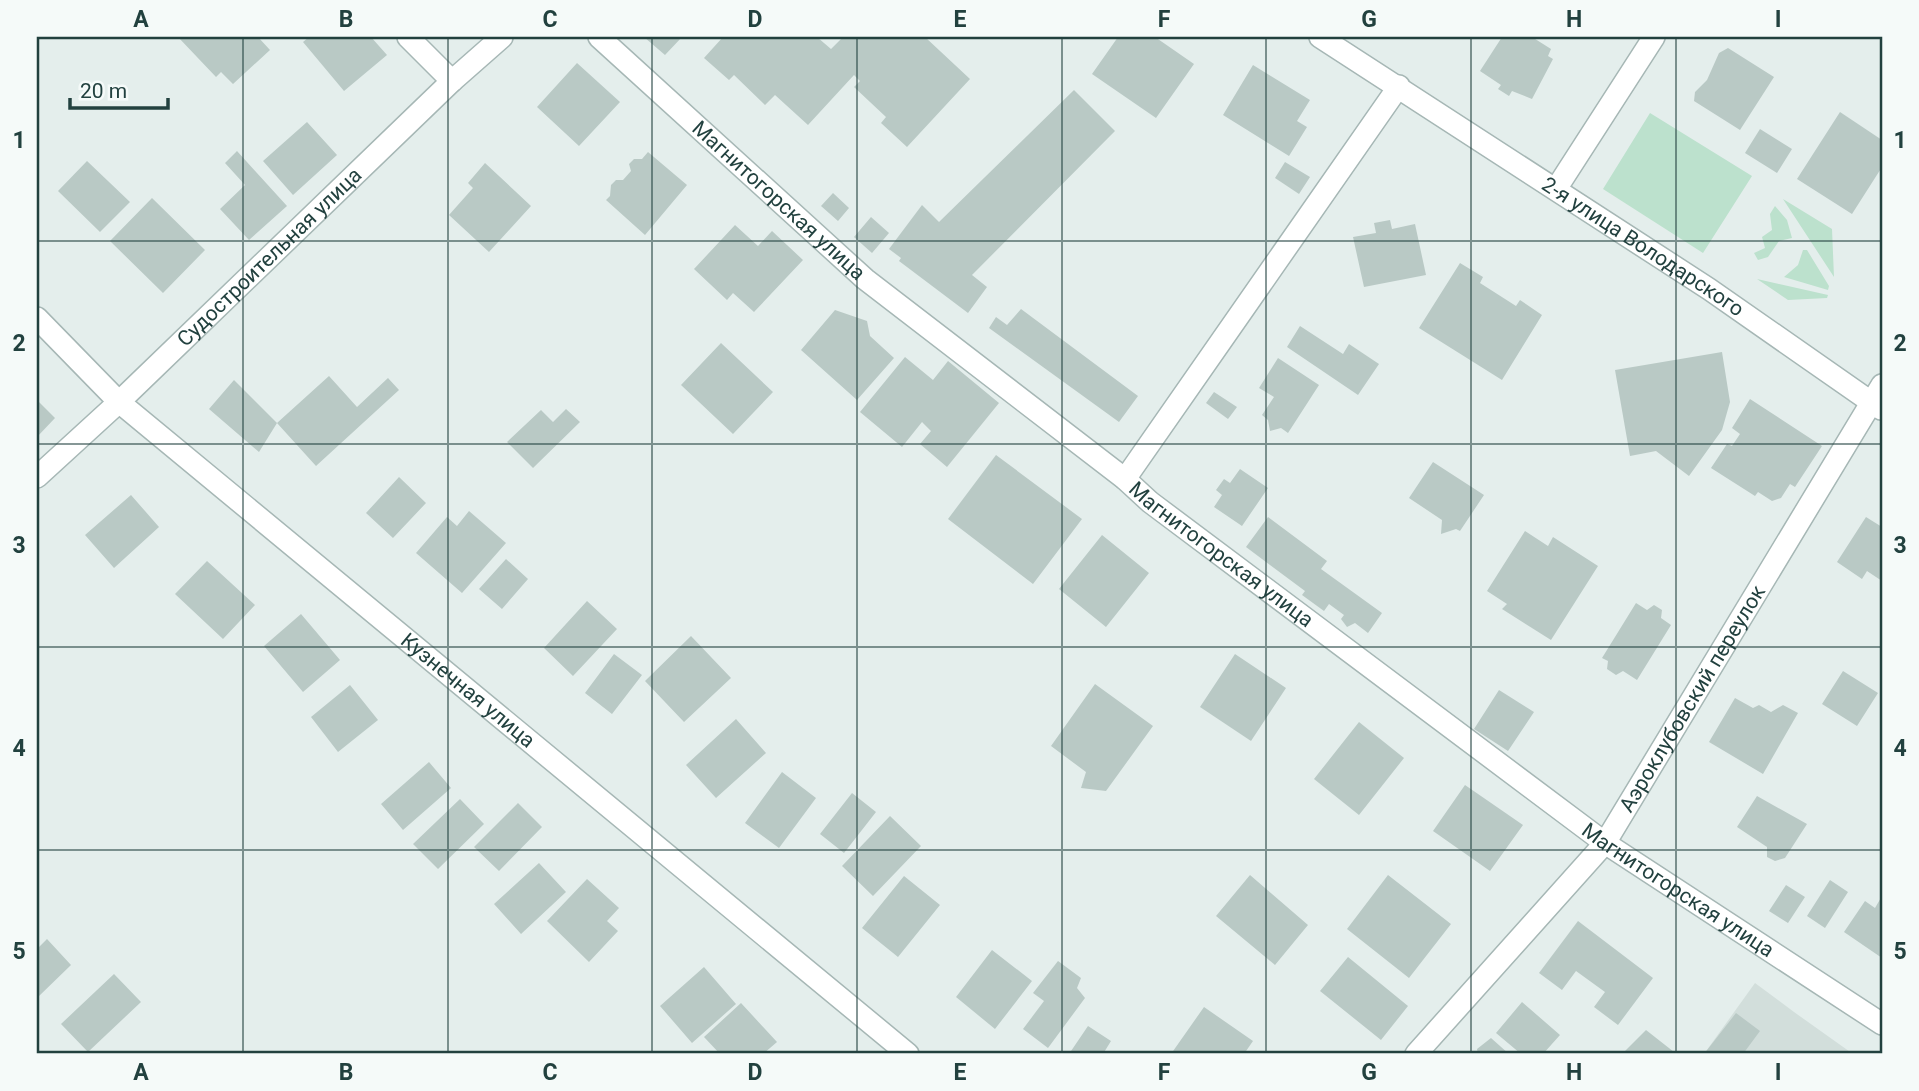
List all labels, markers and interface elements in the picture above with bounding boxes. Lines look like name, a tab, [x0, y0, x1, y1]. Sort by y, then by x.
text: A	[133, 6, 149, 33]
text: B	[339, 6, 353, 33]
text: C	[542, 6, 558, 33]
text: D	[748, 6, 762, 33]
text: E	[954, 6, 967, 33]
text: F	[1158, 6, 1171, 33]
text: G	[1361, 6, 1377, 33]
text: H	[1566, 6, 1582, 33]
text: I	[1775, 6, 1781, 33]
scale bar	[70, 66, 168, 110]
text: 20 m	[80, 79, 127, 103]
street label: Магнитогорская улица	[687, 116, 870, 285]
text: 1	[12, 127, 26, 154]
text: 1	[1893, 127, 1907, 154]
street label: Судостроительная улица	[172, 163, 367, 351]
street label: 2-я улица Володарского	[1537, 172, 1748, 322]
text: 2	[12, 330, 26, 357]
text: 2	[1893, 330, 1907, 357]
street label: Магнитогорская улица	[1124, 477, 1318, 632]
text: 3	[12, 532, 26, 559]
text: 3	[1893, 532, 1907, 559]
street label: Аэроклубовский переулок	[1615, 580, 1770, 816]
street label: Кузнечная улица	[396, 628, 540, 753]
text: 4	[12, 735, 26, 762]
text: 4	[1893, 735, 1907, 762]
street label: Магнитогорская улица	[1577, 818, 1778, 962]
text: 5	[12, 938, 26, 965]
text: 5	[1893, 938, 1907, 965]
text: A	[133, 1059, 149, 1086]
text: B	[339, 1059, 353, 1086]
text: C	[542, 1059, 558, 1086]
text: D	[748, 1059, 762, 1086]
text: E	[954, 1059, 967, 1086]
text: F	[1158, 1059, 1171, 1086]
text: G	[1361, 1059, 1377, 1086]
text: H	[1566, 1059, 1582, 1086]
text: I	[1775, 1059, 1781, 1086]

